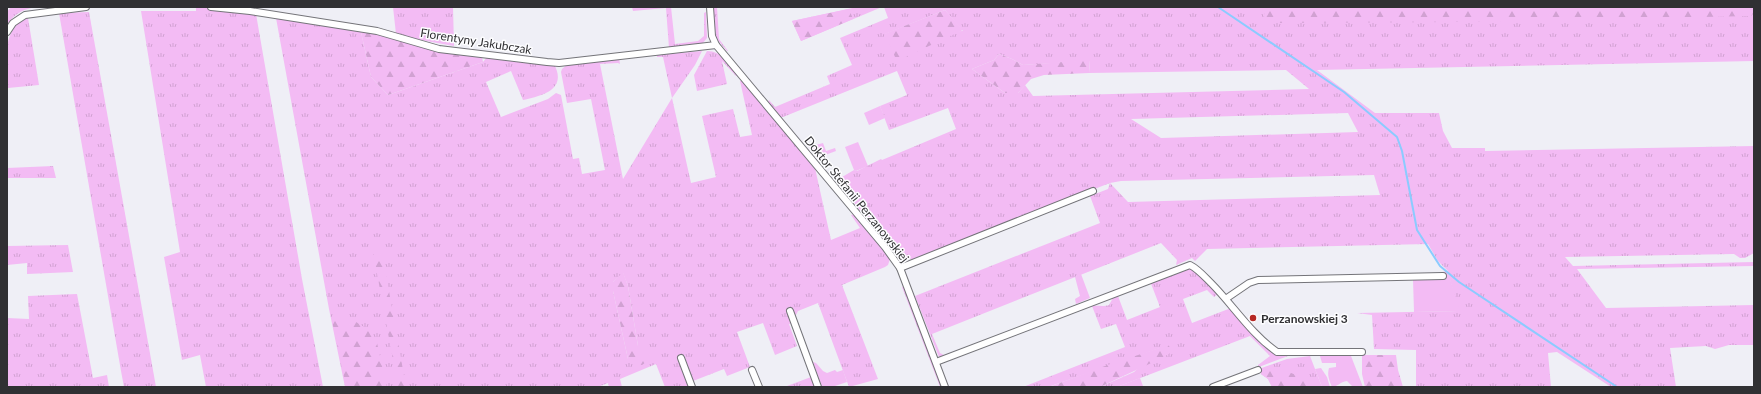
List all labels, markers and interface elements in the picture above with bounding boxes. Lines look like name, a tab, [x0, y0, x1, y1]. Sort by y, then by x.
street label: Florentyny Jakubczak	[419, 25, 534, 57]
street label: Doktor Stefanii Perzanowskiej	[802, 133, 913, 265]
place label: Perzanowskiej 3	[1261, 311, 1348, 326]
marker: Perzanowskiej 3	[1248, 313, 1258, 323]

